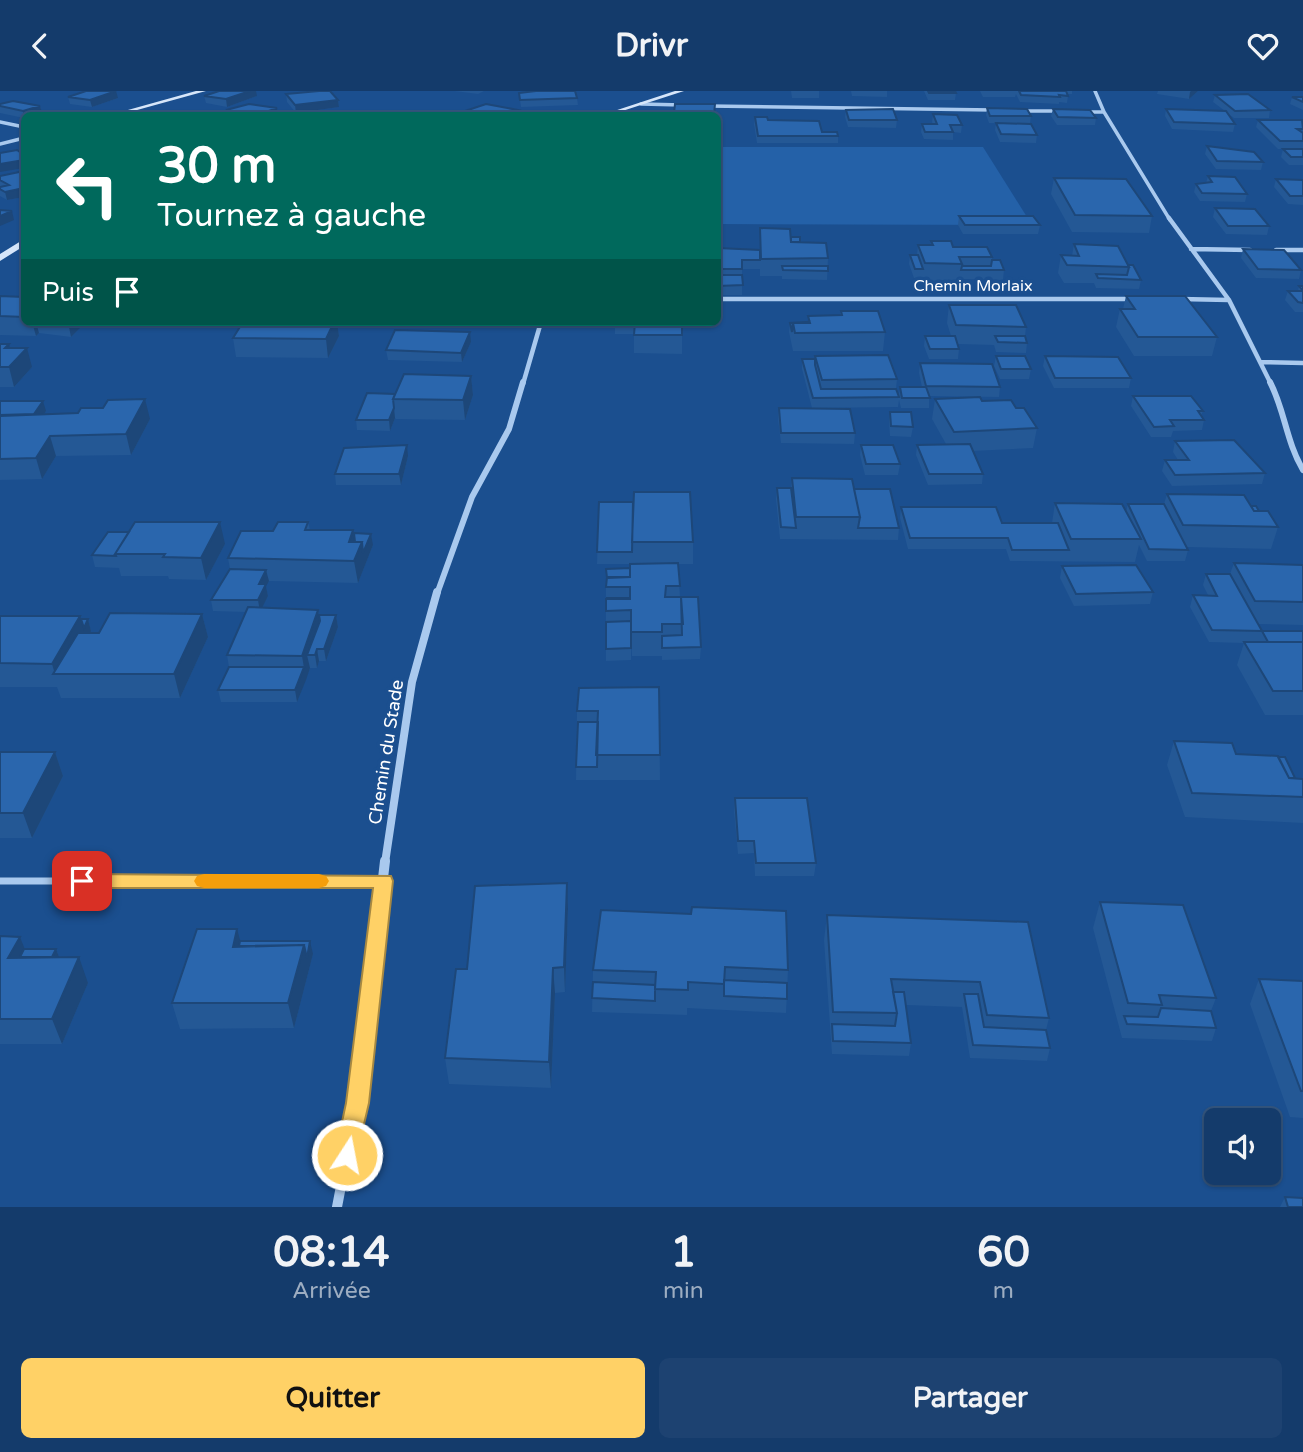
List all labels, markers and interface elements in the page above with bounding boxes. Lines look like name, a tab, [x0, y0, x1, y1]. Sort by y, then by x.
icon: back	[21, 27, 59, 65]
text: Drivr	[615, 27, 688, 65]
icon: heart	[1244, 27, 1282, 65]
text: 30 m	[157, 137, 276, 196]
icon: left	[42, 140, 133, 231]
text: Tournez à gauche	[157, 197, 426, 235]
icon: arrive	[108, 273, 146, 311]
street label: Chemin Morlaix	[913, 276, 1033, 296]
text: Puis	[42, 277, 94, 308]
street label: Chemin du Stade	[364, 678, 408, 826]
pin	[52, 851, 112, 911]
icon: arrive	[63, 862, 101, 900]
map controls	[1204, 1108, 1281, 1185]
button: sound	[1204, 1108, 1281, 1185]
position arrow	[310, 1118, 384, 1192]
text: 08:14	[273, 1227, 390, 1278]
text: 1	[670, 1227, 697, 1278]
text: 60	[977, 1227, 1030, 1278]
text: Arrivée	[292, 1277, 371, 1305]
text: min	[663, 1277, 704, 1305]
text: m	[993, 1277, 1014, 1305]
button: Quitter	[21, 1358, 645, 1438]
button: Partager	[659, 1358, 1282, 1438]

